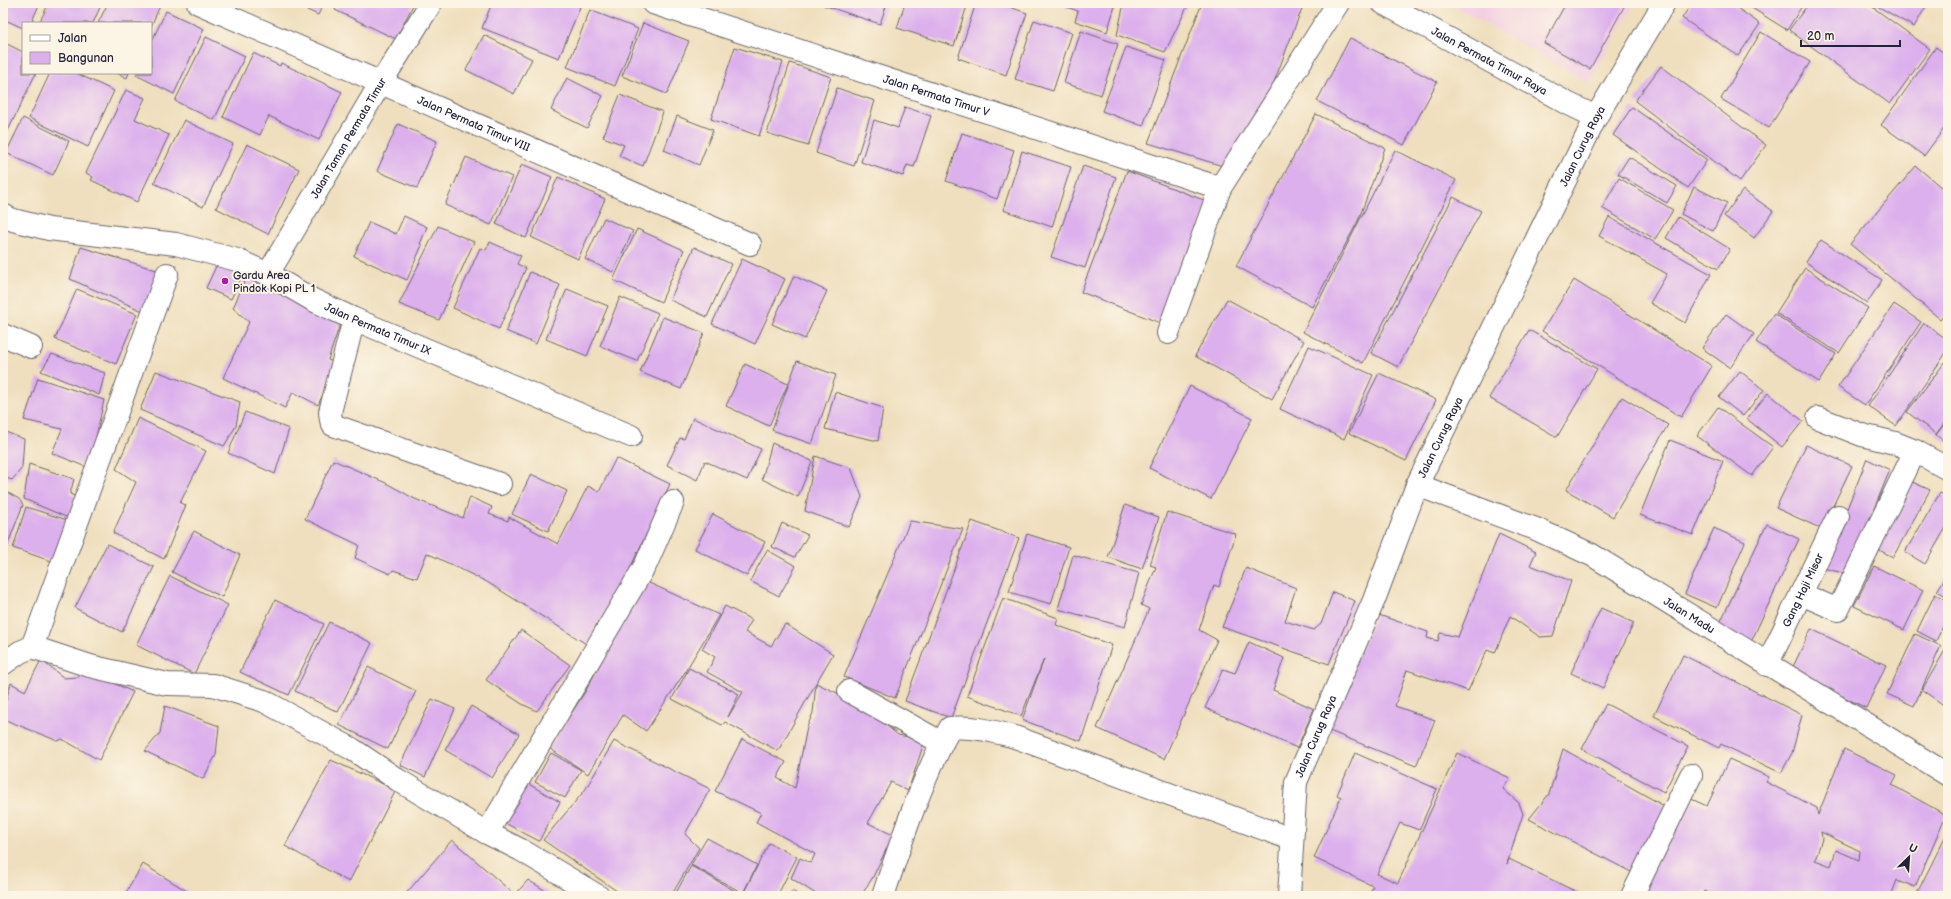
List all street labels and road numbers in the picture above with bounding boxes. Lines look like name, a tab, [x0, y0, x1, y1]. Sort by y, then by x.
street label: Jalan Permata Timur Raya	[1429, 24, 1549, 97]
street label: Jalan Permata Timur V	[881, 72, 991, 119]
street label: Jalan Taman Permata Timur	[308, 74, 389, 201]
street label: Jalan Permata Timur VIII	[416, 93, 533, 154]
street label: Jalan Curug Raya	[1557, 104, 1608, 188]
street label: Jalan Permata Timur IX	[323, 300, 434, 358]
street label: Jalan Curug Raya	[1415, 395, 1465, 480]
street label: Gang Haji Misar	[1780, 550, 1826, 629]
street label: Jalan Madu	[1661, 594, 1717, 636]
street label: Jalan Curug Raya	[1292, 693, 1339, 779]

